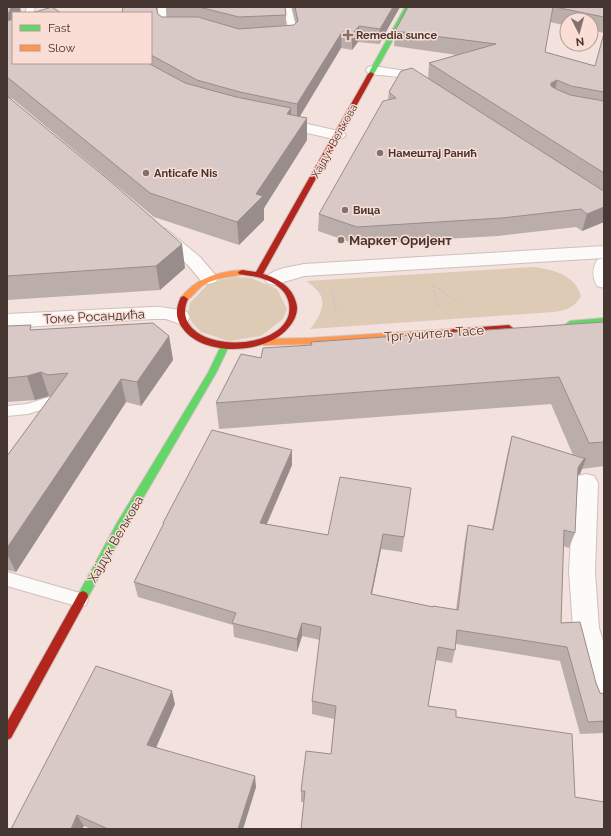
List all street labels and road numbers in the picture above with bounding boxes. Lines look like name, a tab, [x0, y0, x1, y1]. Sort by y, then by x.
street label: Хајдук Вељкова	[309, 102, 360, 181]
street label: Томе Росандића	[43, 306, 145, 327]
street label: Трг учитељ Тасе	[384, 323, 485, 344]
street label: Хајдук Вељкова	[85, 493, 146, 585]

